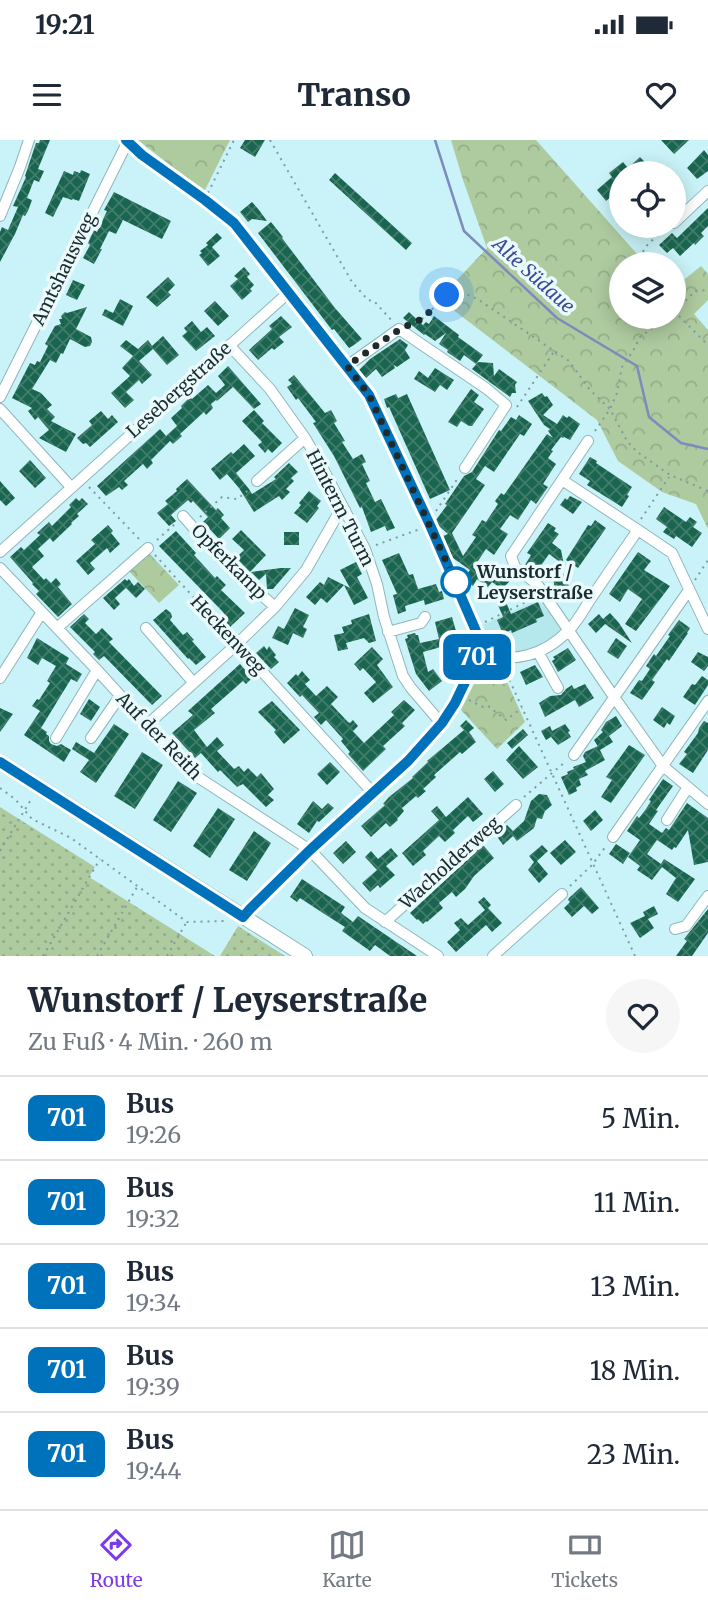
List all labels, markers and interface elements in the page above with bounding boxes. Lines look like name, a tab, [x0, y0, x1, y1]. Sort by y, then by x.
text: 19:21	[35, 8, 95, 41]
text: Transo	[297, 75, 411, 115]
icon: menu	[28, 76, 66, 114]
icon: heart	[642, 76, 680, 114]
map controls	[609, 161, 686, 329]
button: locate	[609, 161, 686, 238]
street label: Amtshausweg	[26, 208, 101, 330]
water label: Alte Südaue	[487, 231, 580, 318]
button: layers	[609, 252, 686, 329]
your location	[429, 277, 464, 312]
street label: Lesebergstraße	[121, 337, 236, 443]
street label: Hinterm Turm	[301, 446, 380, 570]
street label: Opferkamp	[187, 519, 272, 604]
place label: Wunstorf / Leyserstraße	[476, 560, 593, 604]
marker: Wunstorf / Leyserstraße	[441, 567, 471, 597]
street label: Heckenweg	[186, 590, 271, 679]
line badge: 701	[437, 634, 517, 680]
text: 701	[457, 641, 497, 672]
street label: Auf der Reith	[111, 686, 207, 784]
street label: Wacholderweg	[394, 811, 505, 915]
button: heart	[606, 979, 680, 1053]
text: Wunstorf / Leyserstraße	[28, 980, 427, 1021]
text: Zu Fuß · 4 Min. · 260 m	[28, 1027, 272, 1056]
text: Bus	[126, 1087, 174, 1120]
text: 701	[47, 1102, 86, 1133]
text: 5 Min.	[601, 1102, 680, 1135]
text: 19:26	[126, 1120, 181, 1149]
text: Bus	[126, 1171, 174, 1204]
text: 701	[47, 1186, 86, 1217]
text: 11 Min.	[594, 1186, 680, 1219]
text: 19:32	[126, 1204, 180, 1233]
text: Bus	[126, 1255, 174, 1288]
text: 701	[47, 1270, 86, 1301]
text: 13 Min.	[590, 1270, 680, 1303]
text: 19:34	[126, 1288, 181, 1317]
text: Bus	[126, 1339, 174, 1372]
text: 701	[47, 1354, 86, 1385]
text: 18 Min.	[590, 1354, 680, 1387]
text: 19:39	[126, 1372, 180, 1401]
text: Bus	[126, 1423, 174, 1456]
text: 701	[47, 1438, 86, 1469]
text: 23 Min.	[587, 1438, 680, 1471]
text: 19:44	[126, 1456, 182, 1485]
tab: Route	[90, 1526, 143, 1592]
tab: Karte	[322, 1526, 372, 1592]
tab: Tickets	[551, 1526, 618, 1592]

